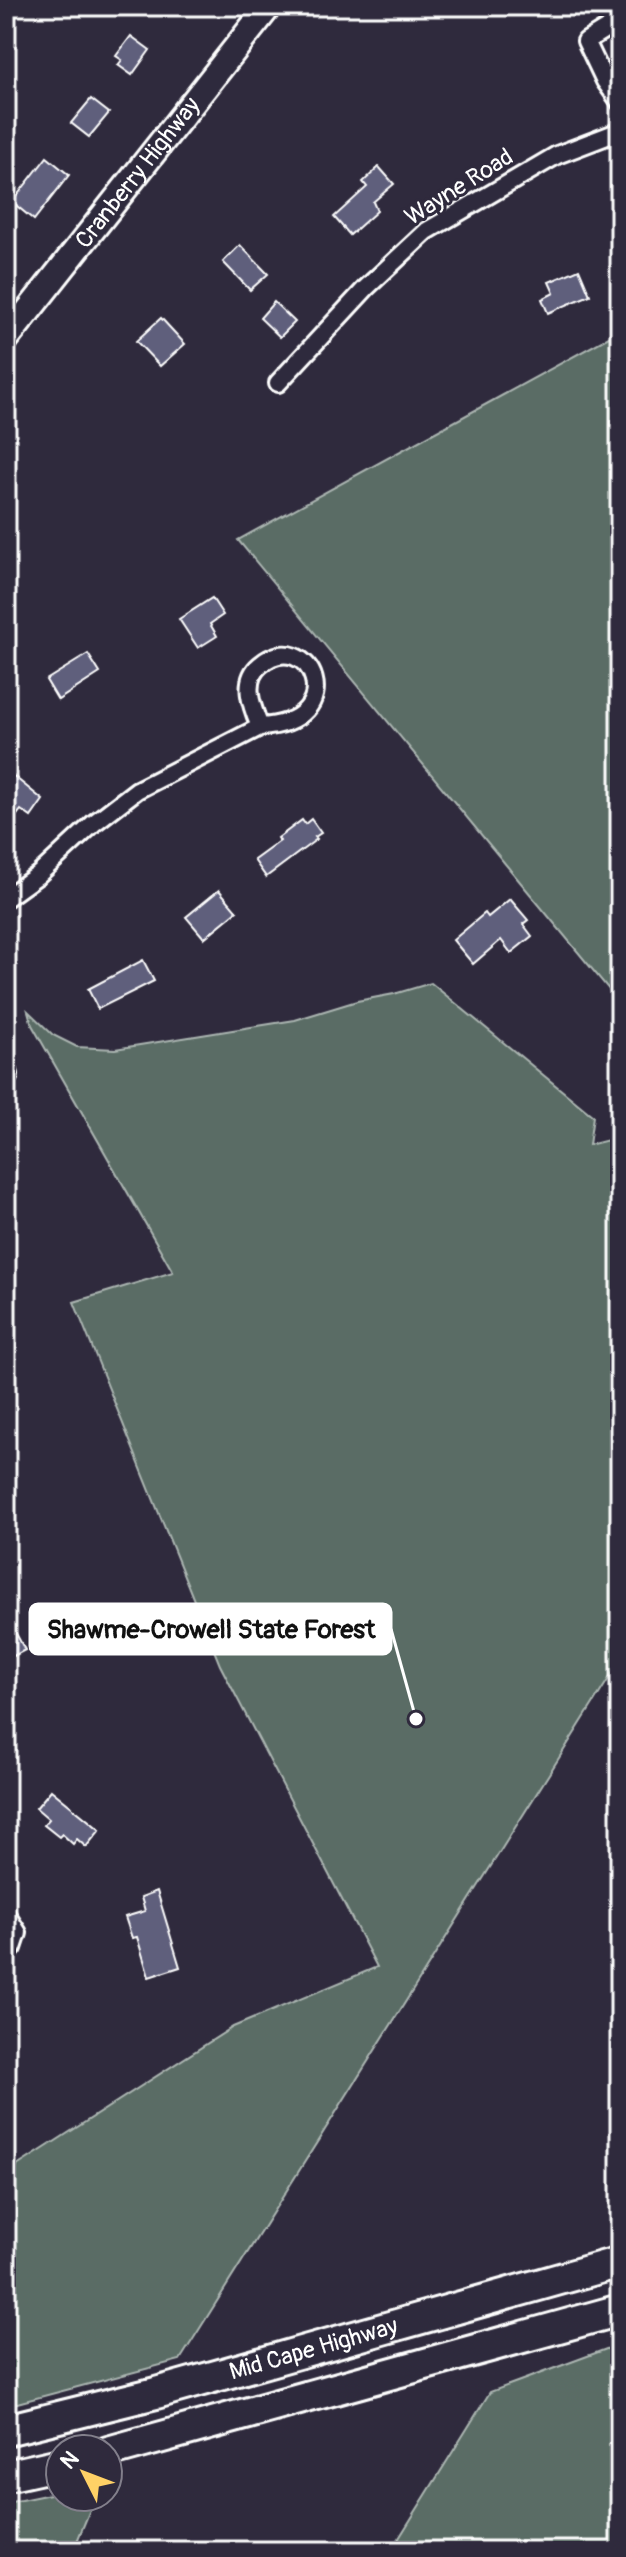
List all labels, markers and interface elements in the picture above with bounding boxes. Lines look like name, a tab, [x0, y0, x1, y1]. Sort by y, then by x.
street label: Cranberry Highway	[69, 91, 206, 254]
street label: Wayne Road	[399, 142, 519, 232]
callout: Shawme-Crowell State Forest	[30, 1604, 391, 1654]
text: Shawme-Crowell State Forest	[47, 1614, 376, 1646]
street label: Mid Cape Highway	[226, 2311, 401, 2386]
north arrow	[44, 2433, 124, 2513]
text: N	[54, 2445, 85, 2475]

